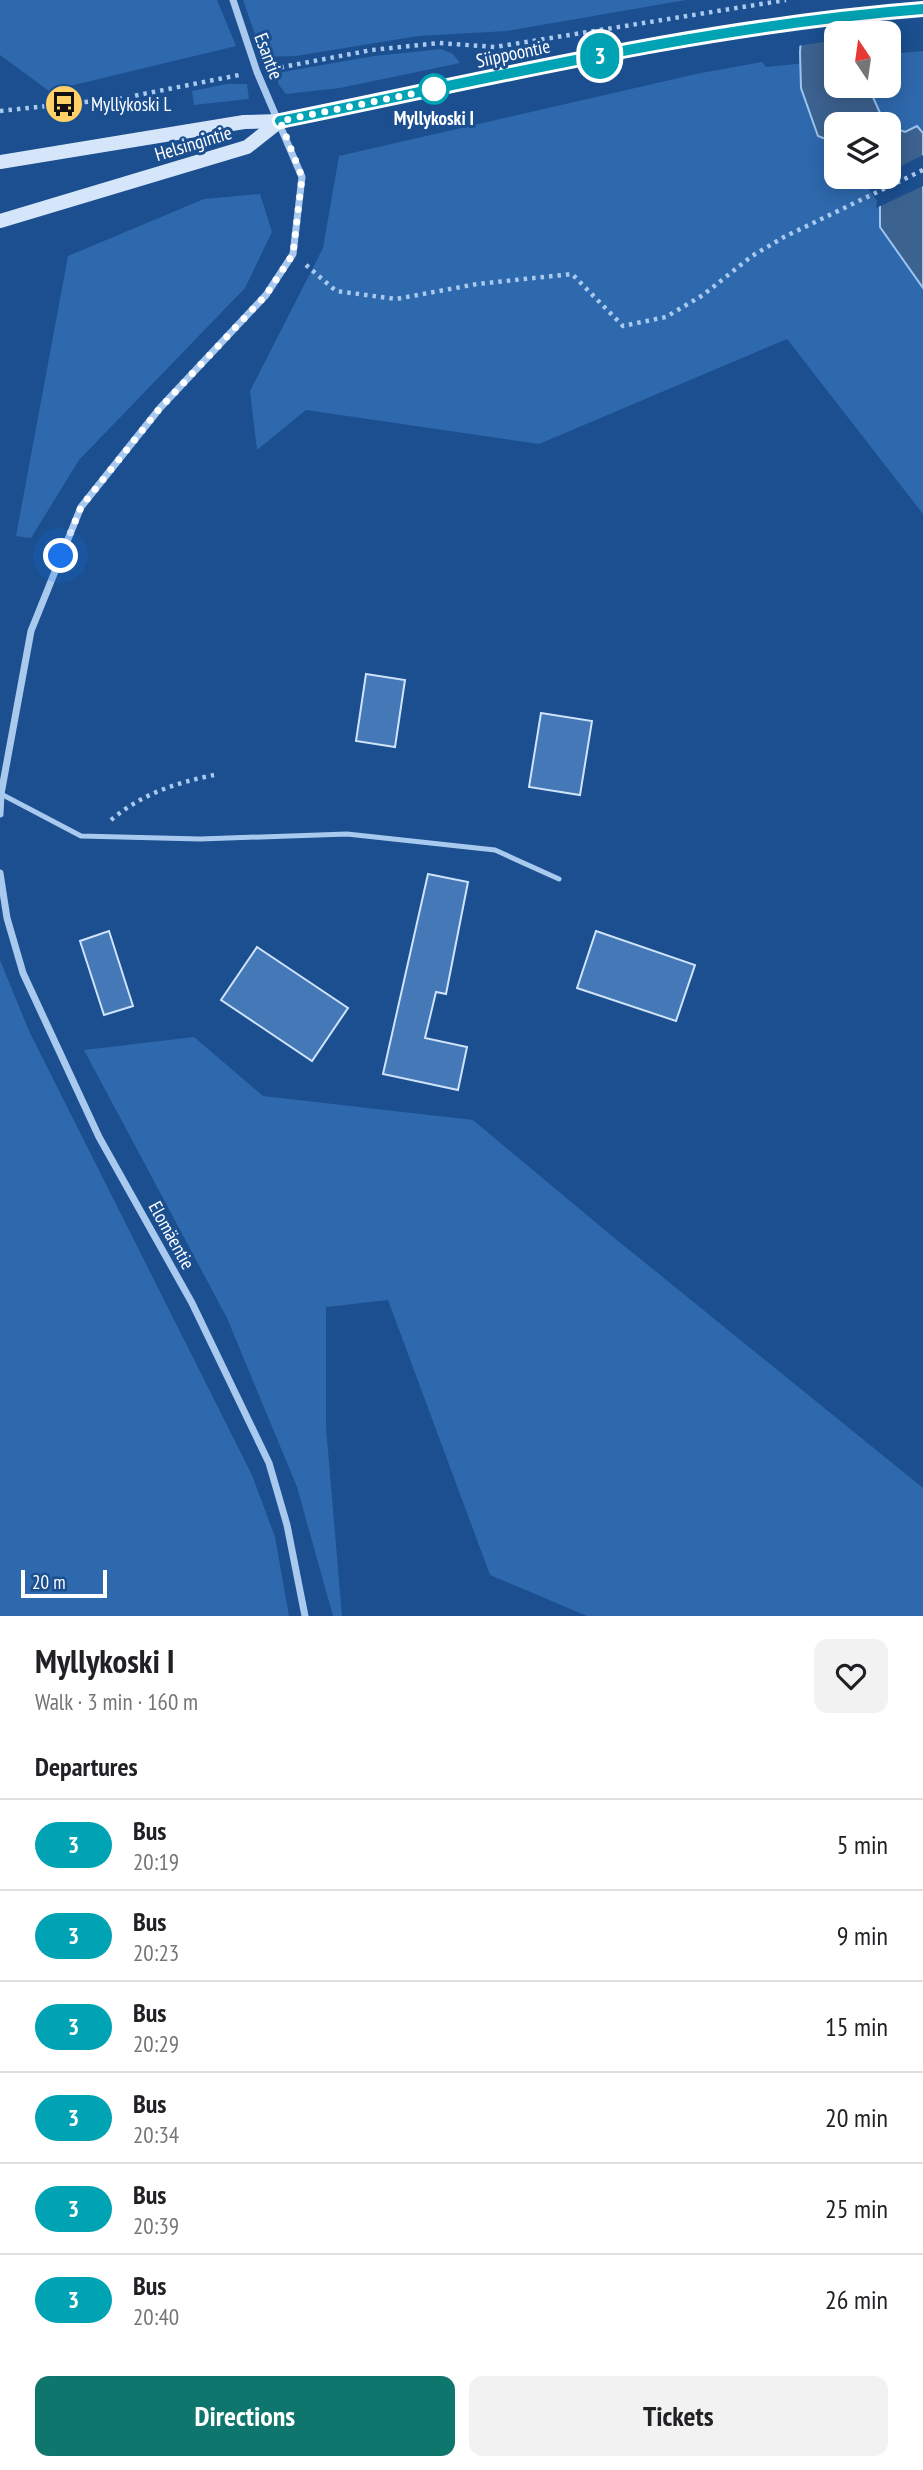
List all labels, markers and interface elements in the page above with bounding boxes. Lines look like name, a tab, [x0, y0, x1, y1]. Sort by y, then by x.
north arrow	[824, 21, 901, 98]
map controls	[824, 21, 901, 189]
street label: Esantie	[249, 29, 289, 83]
street label: Siippoontie	[474, 33, 552, 73]
line badge: 3	[577, 33, 623, 79]
text: 3	[594, 40, 606, 71]
marker: Myllykoski I	[419, 74, 449, 104]
bus stop icon: Myllykoski L	[43, 83, 85, 125]
place label: Myllykoski L	[91, 92, 172, 116]
place label: Myllykoski I	[394, 106, 474, 130]
button: layers	[824, 112, 901, 189]
street label: Helsingintie	[152, 120, 235, 166]
your location	[43, 538, 78, 573]
street label: Elomäentie	[144, 1197, 201, 1273]
scale bar	[21, 1567, 107, 1599]
text: 20 m	[32, 1570, 66, 1594]
text: Myllykoski I	[35, 1639, 175, 1682]
button: heart	[814, 1639, 888, 1713]
text: Walk · 3 min · 160 m	[35, 1687, 198, 1716]
text: Departures	[35, 1750, 138, 1783]
text: Bus	[133, 1814, 166, 1847]
text: 5 min	[837, 1828, 888, 1861]
text: 3	[68, 1829, 79, 1860]
text: 20:19	[133, 1847, 179, 1876]
text: Bus	[133, 1905, 166, 1938]
text: 9 min	[837, 1919, 888, 1952]
text: 3	[68, 1920, 79, 1951]
text: 20:23	[133, 1938, 179, 1967]
text: Bus	[133, 1996, 166, 2029]
text: 15 min	[825, 2010, 888, 2043]
text: 3	[68, 2011, 79, 2042]
text: 20:29	[133, 2029, 179, 2058]
text: Bus	[133, 2087, 166, 2120]
text: 20 min	[825, 2101, 888, 2134]
text: 3	[68, 2102, 79, 2133]
text: 20:34	[133, 2120, 179, 2149]
text: Bus	[133, 2178, 166, 2211]
text: 25 min	[825, 2192, 888, 2225]
text: 3	[68, 2193, 79, 2224]
text: 20:39	[133, 2211, 179, 2240]
text: Bus	[133, 2269, 166, 2302]
text: 26 min	[825, 2283, 888, 2316]
text: 3	[68, 2284, 79, 2315]
text: 20:40	[133, 2302, 179, 2331]
button: Directions	[35, 2376, 455, 2456]
button: Tickets	[469, 2376, 888, 2456]

